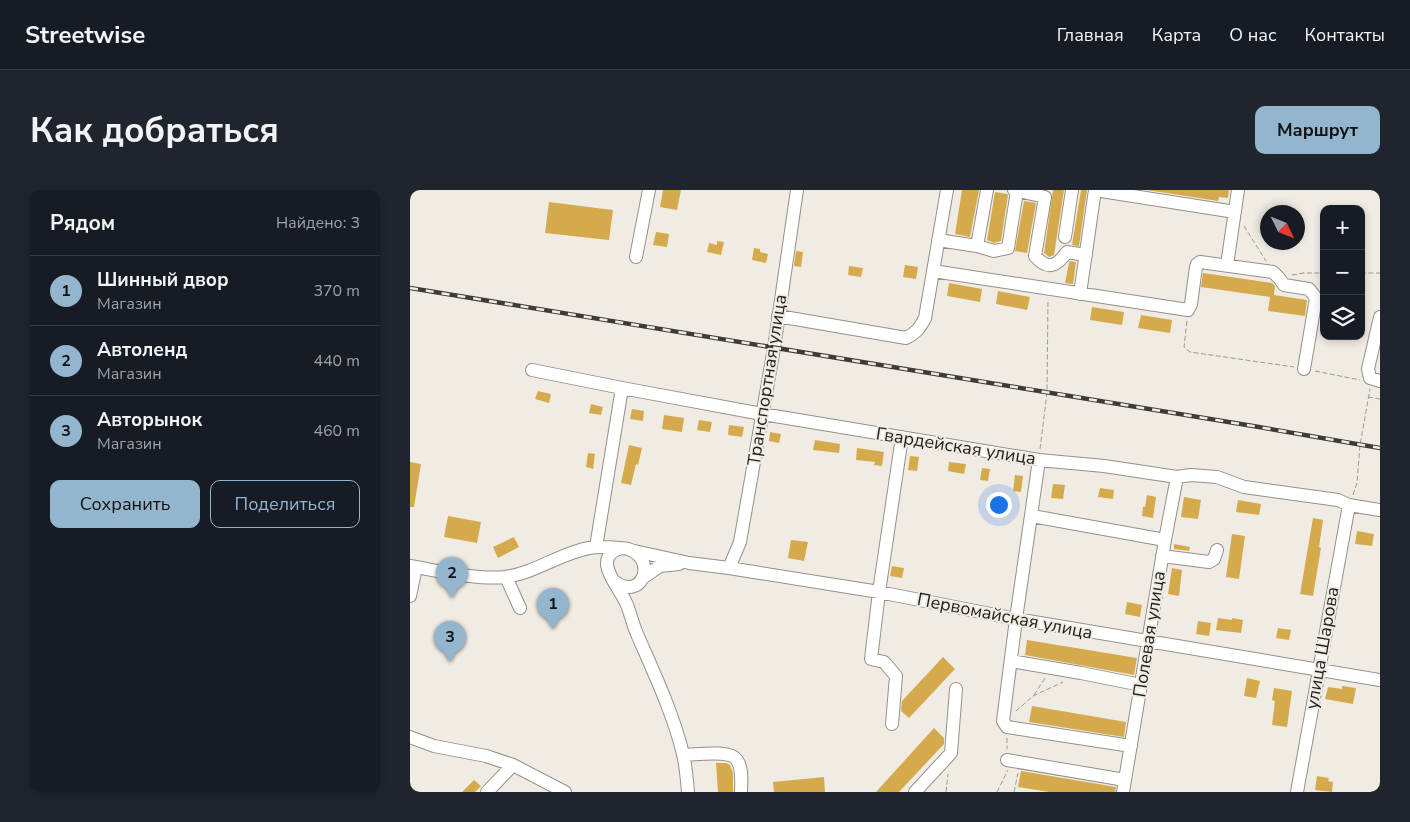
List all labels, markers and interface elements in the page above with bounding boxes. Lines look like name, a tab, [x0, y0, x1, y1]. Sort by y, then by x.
text: Streetwise	[25, 19, 145, 51]
text: Главная	[1057, 23, 1124, 47]
text: Карта	[1152, 23, 1201, 47]
text: О нас	[1229, 23, 1277, 47]
text: Контакты	[1305, 23, 1385, 47]
button: Маршрут	[1255, 106, 1380, 154]
text: Как добраться	[30, 107, 279, 154]
north arrow	[1260, 205, 1305, 250]
map controls	[1320, 205, 1365, 340]
button: +	[1320, 205, 1365, 250]
text: Рядом	[50, 209, 115, 237]
text: Найдено: 3	[276, 212, 360, 234]
button: −	[1320, 250, 1365, 295]
text: Шинный двор	[97, 267, 229, 293]
text: 1	[61, 280, 71, 302]
text: 370 m	[313, 280, 360, 302]
text: Магазин	[97, 293, 162, 315]
street label: Транспортная улица	[742, 293, 792, 467]
button: layers	[1320, 295, 1365, 340]
text: Автоленд	[97, 337, 187, 363]
text: 2	[61, 350, 71, 372]
text: 440 m	[313, 350, 360, 372]
text: Магазин	[97, 363, 162, 385]
text: Авторынок	[97, 407, 202, 433]
text: 3	[61, 420, 71, 442]
text: 460 m	[313, 420, 360, 442]
street label: Гвардейская улица	[874, 422, 1038, 470]
text: Магазин	[97, 433, 162, 455]
button: Сохранить	[50, 480, 200, 528]
button: Поделиться	[210, 480, 360, 528]
your location	[986, 492, 1012, 518]
pin: 2	[436, 557, 468, 598]
street label: Полевая улица	[1127, 569, 1171, 699]
street label: улица Шарова	[1299, 585, 1345, 711]
street label: Первомайская улица	[915, 587, 1095, 645]
pin: 1	[537, 588, 569, 629]
pin: 3	[434, 621, 466, 662]

